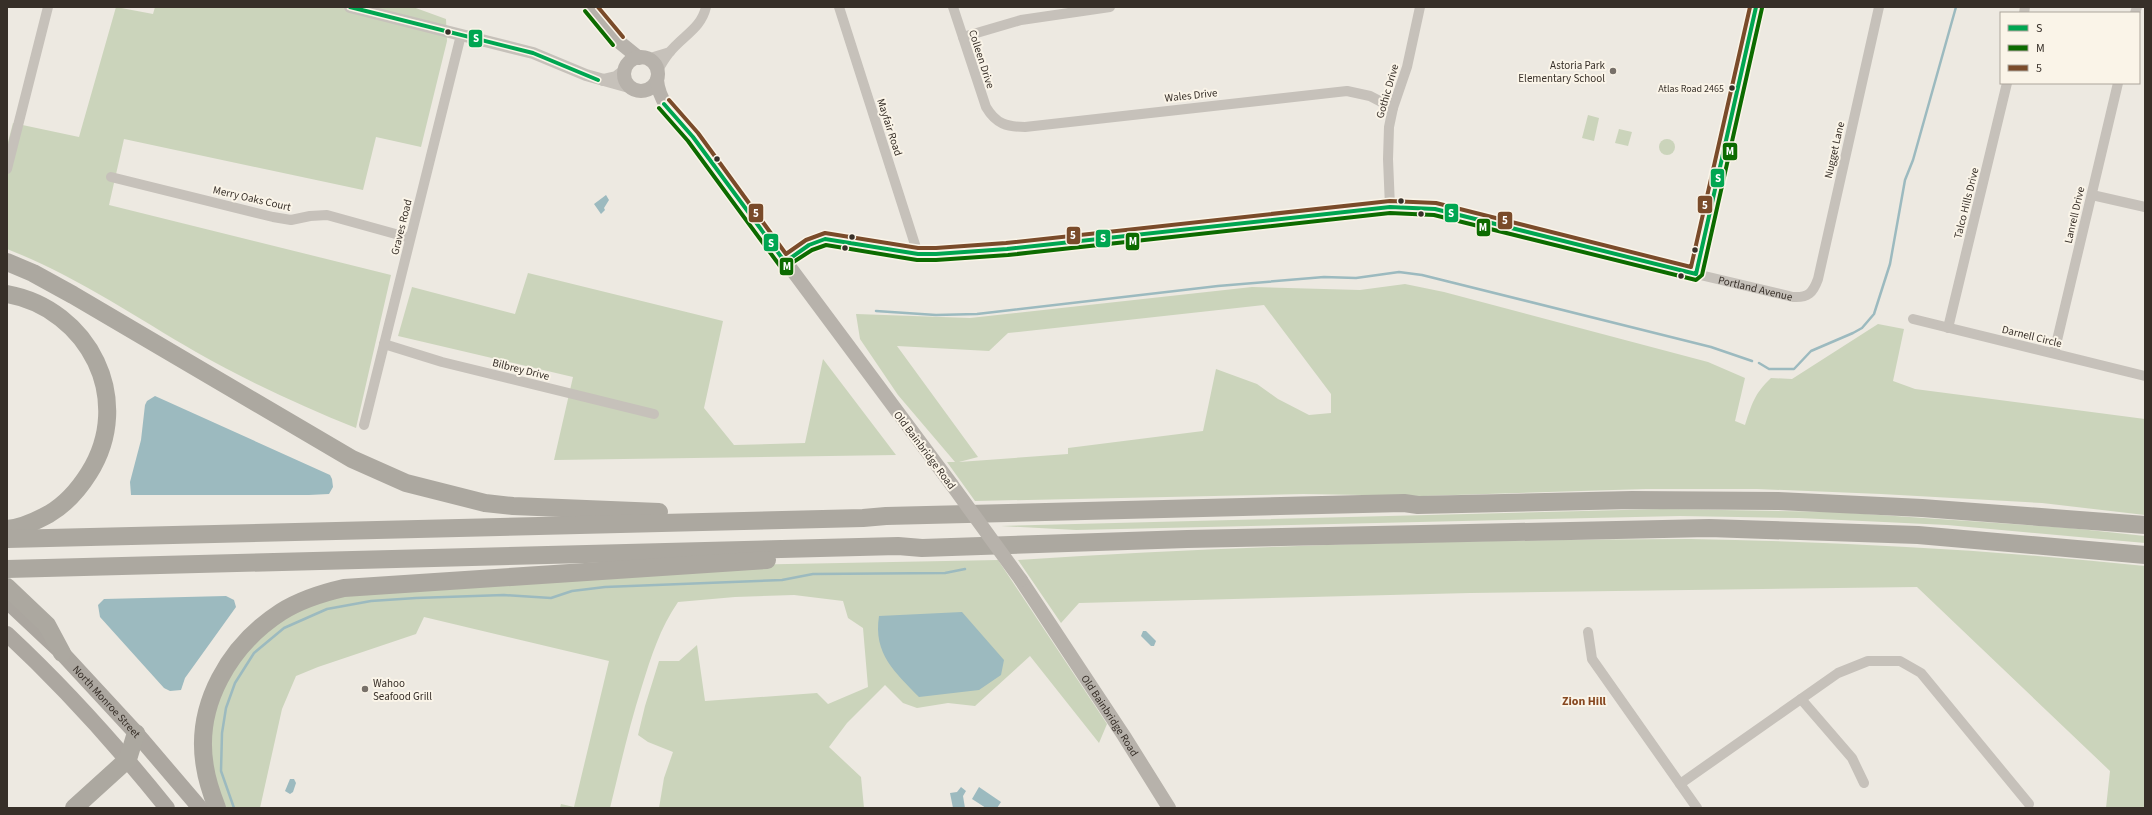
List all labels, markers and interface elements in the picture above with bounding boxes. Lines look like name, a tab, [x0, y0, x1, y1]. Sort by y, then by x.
legend	[2000, 12, 2140, 84]
text: S	[2036, 20, 2042, 37]
unlabelled marker	[443, 27, 453, 37]
street label: Colleen Drive	[965, 28, 998, 91]
line badge: S	[468, 29, 483, 48]
text: S	[473, 31, 479, 46]
text: M	[2036, 40, 2045, 57]
place label: Astoria Park Elementary School	[1518, 58, 1606, 86]
text: 5	[2036, 60, 2042, 77]
street label: Gothic Drive	[1373, 62, 1403, 120]
marker: Astoria Park Elementary School	[1608, 66, 1618, 76]
place label: Atlas Road 2465	[1658, 82, 1724, 96]
marker: Atlas Road 2465	[1727, 83, 1737, 93]
street label: Wales Drive	[1164, 85, 1219, 106]
street label: Mayfair Road	[873, 97, 906, 158]
street label: Nugget Lane	[1821, 120, 1848, 180]
line badge: M	[1722, 142, 1738, 161]
text: M	[1726, 144, 1734, 159]
unlabelled marker	[712, 154, 722, 164]
street label: Talco Hills Drive	[1950, 166, 1983, 240]
line badge: S	[1710, 168, 1725, 188]
text: S	[1715, 171, 1721, 186]
street label: Merry Oaks Court	[211, 182, 293, 215]
street label: Lanrell Drive	[2061, 185, 2088, 245]
line badge: 5	[1697, 195, 1713, 214]
unlabelled marker	[1396, 196, 1406, 206]
street label: Graves Road	[387, 198, 416, 257]
text: 5	[1702, 198, 1708, 213]
line badge: 5	[748, 203, 764, 223]
line badge: S	[1444, 203, 1459, 223]
text: 5	[753, 206, 759, 221]
text: S	[1448, 206, 1454, 221]
unlabelled marker	[1416, 209, 1426, 219]
line badge: 5	[1497, 211, 1513, 230]
text: 5	[1502, 213, 1508, 228]
line badge: M	[1476, 218, 1491, 237]
text: M	[1479, 220, 1487, 235]
line badge: 5	[1066, 226, 1081, 245]
text: 5	[1070, 228, 1076, 243]
line badge: S	[1095, 229, 1111, 248]
text: S	[1100, 231, 1106, 246]
unlabelled marker	[847, 232, 857, 242]
line badge: M	[1125, 232, 1140, 251]
line badge: S	[763, 233, 779, 252]
text: M	[1129, 234, 1137, 249]
text: S	[768, 236, 774, 251]
unlabelled marker	[840, 243, 850, 253]
unlabelled marker	[1690, 245, 1700, 255]
line badge: M	[779, 257, 794, 276]
text: M	[783, 259, 791, 274]
unlabelled marker	[1676, 271, 1686, 281]
street label: Portland Avenue	[1716, 272, 1795, 305]
street label: Darnell Circle	[2000, 322, 2064, 351]
street label: Bilbrey Drive	[491, 355, 552, 384]
street label: Old Bainbridge Road	[890, 408, 959, 493]
street label: North Monroe Street	[69, 662, 144, 741]
street label: Old Bainbridge Road	[1078, 672, 1142, 759]
place label: Wahoo Seafood Grill	[373, 676, 432, 704]
marker: Wahoo Seafood Grill	[360, 684, 370, 694]
district label: Zion Hill	[1562, 693, 1607, 710]

